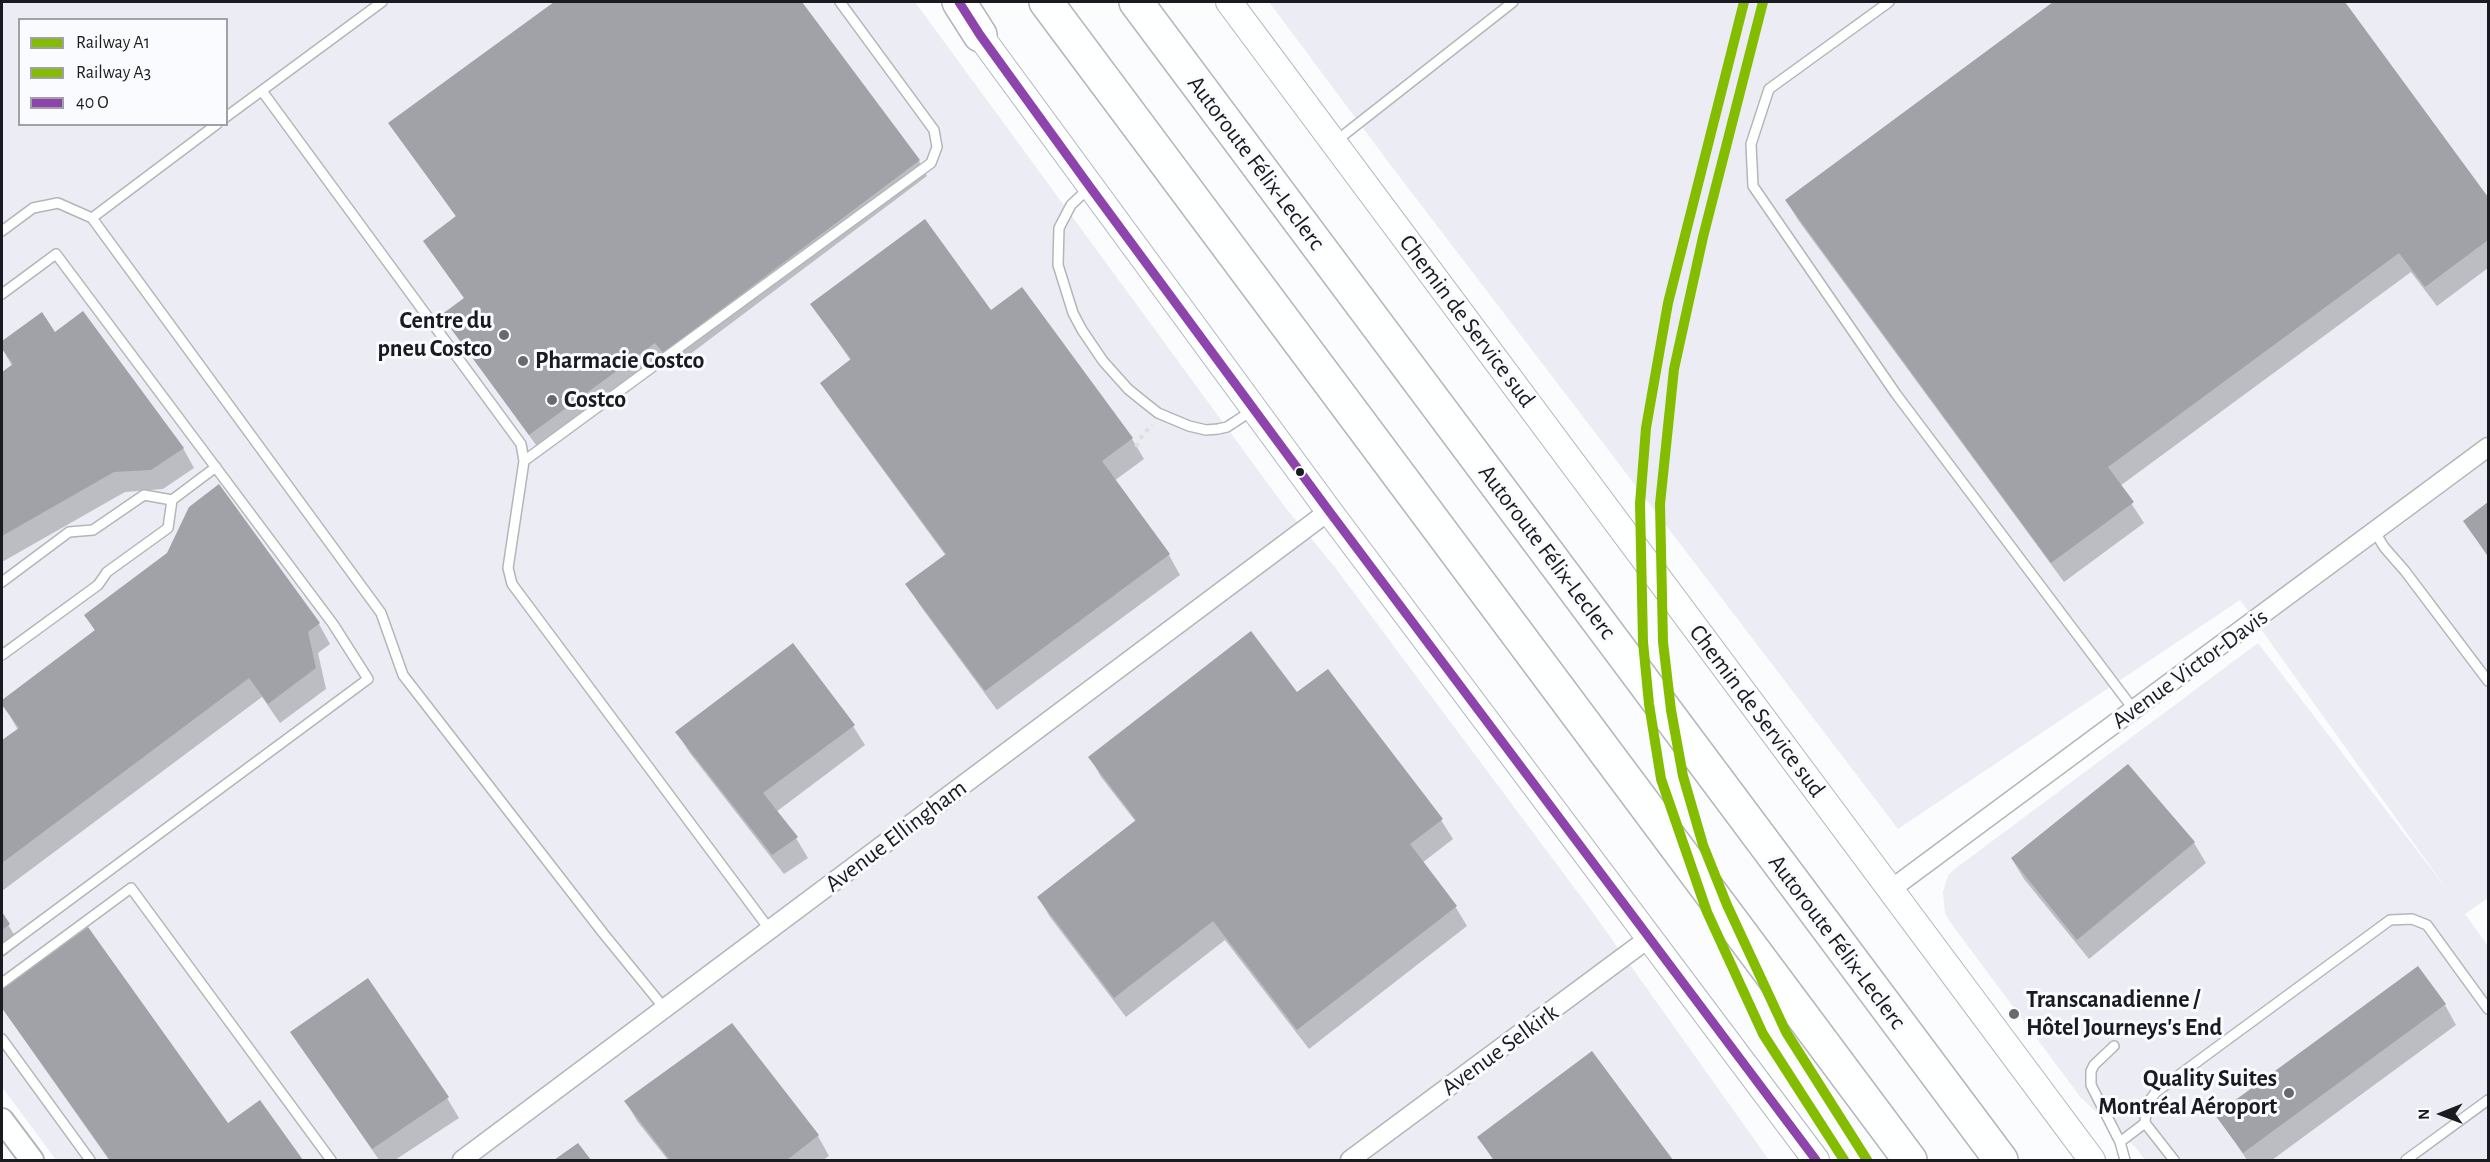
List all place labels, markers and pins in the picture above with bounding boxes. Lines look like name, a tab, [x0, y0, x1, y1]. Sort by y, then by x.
place label: Centre du pneu Costco	[377, 307, 492, 363]
marker: Centre du pneu Costco	[497, 328, 511, 342]
place label: Pharmacie Costco	[535, 347, 704, 375]
marker: Pharmacie Costco	[516, 354, 530, 368]
place label: Costco	[564, 386, 626, 414]
marker: Costco	[545, 393, 559, 407]
unlabelled marker	[1294, 466, 1306, 478]
place label: Transcanadienne / Hôtel Journeys's End	[2026, 986, 2222, 1042]
marker: Transcanadienne / Hôtel Journeys's End	[2007, 1007, 2021, 1021]
place label: Quality Suites Montréal Aéroport	[2098, 1065, 2277, 1121]
marker: Quality Suites Montréal Aéroport	[2282, 1086, 2296, 1100]

